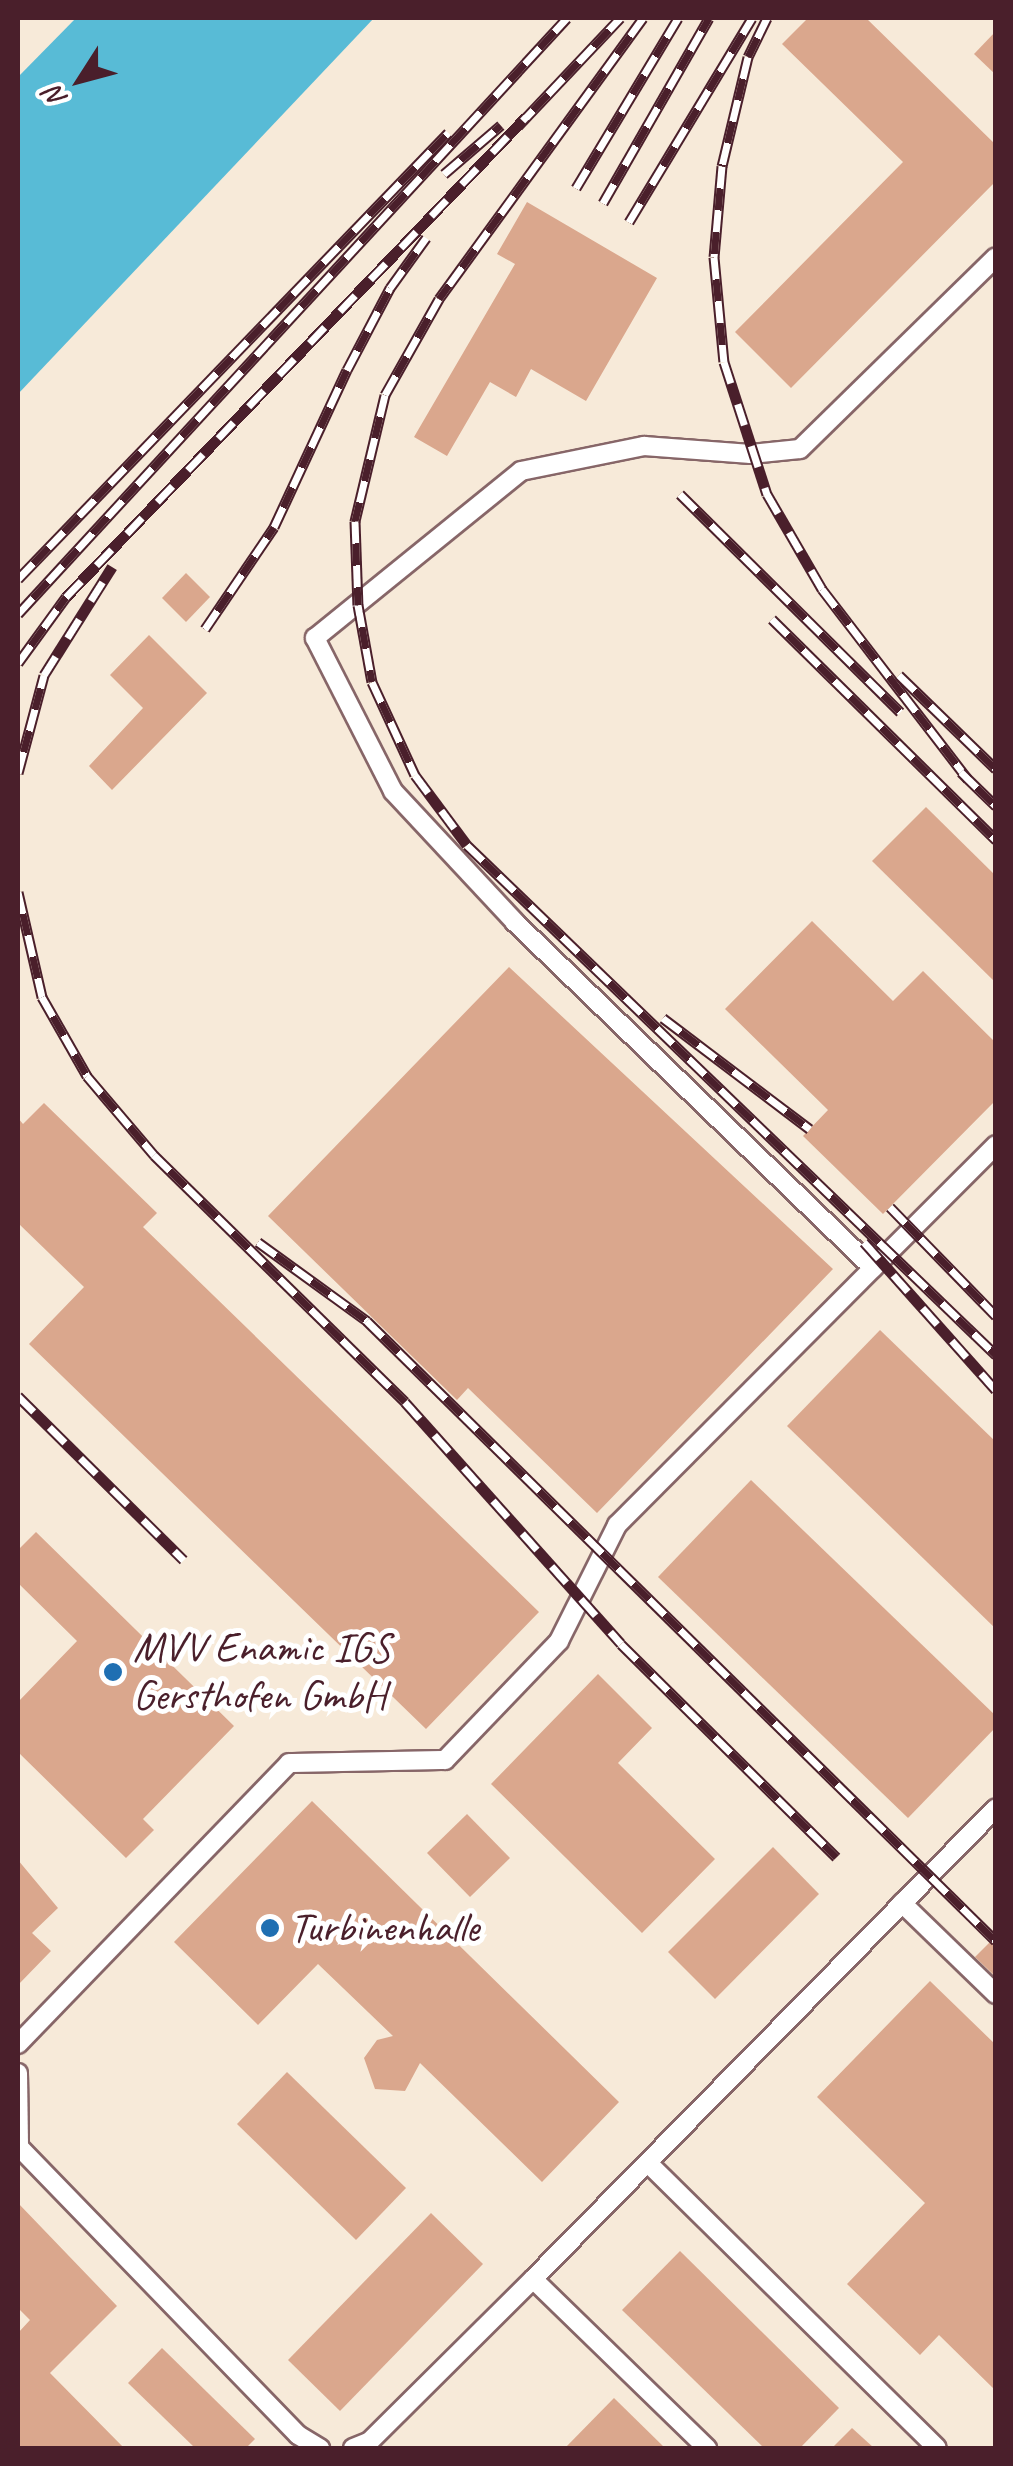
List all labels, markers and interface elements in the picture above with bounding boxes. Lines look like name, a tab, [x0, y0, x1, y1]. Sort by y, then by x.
north arrow	[30, 30, 130, 130]
text: N	[36, 81, 75, 115]
place label: MVV Enamic IGS Gersthofen GmbH	[133, 1623, 390, 1722]
marker: MVV Enamic IGS Gersthofen GmbH	[102, 1661, 124, 1683]
place label: Turbinenhalle	[290, 1903, 479, 1953]
marker: Turbinenhalle	[259, 1917, 281, 1939]

